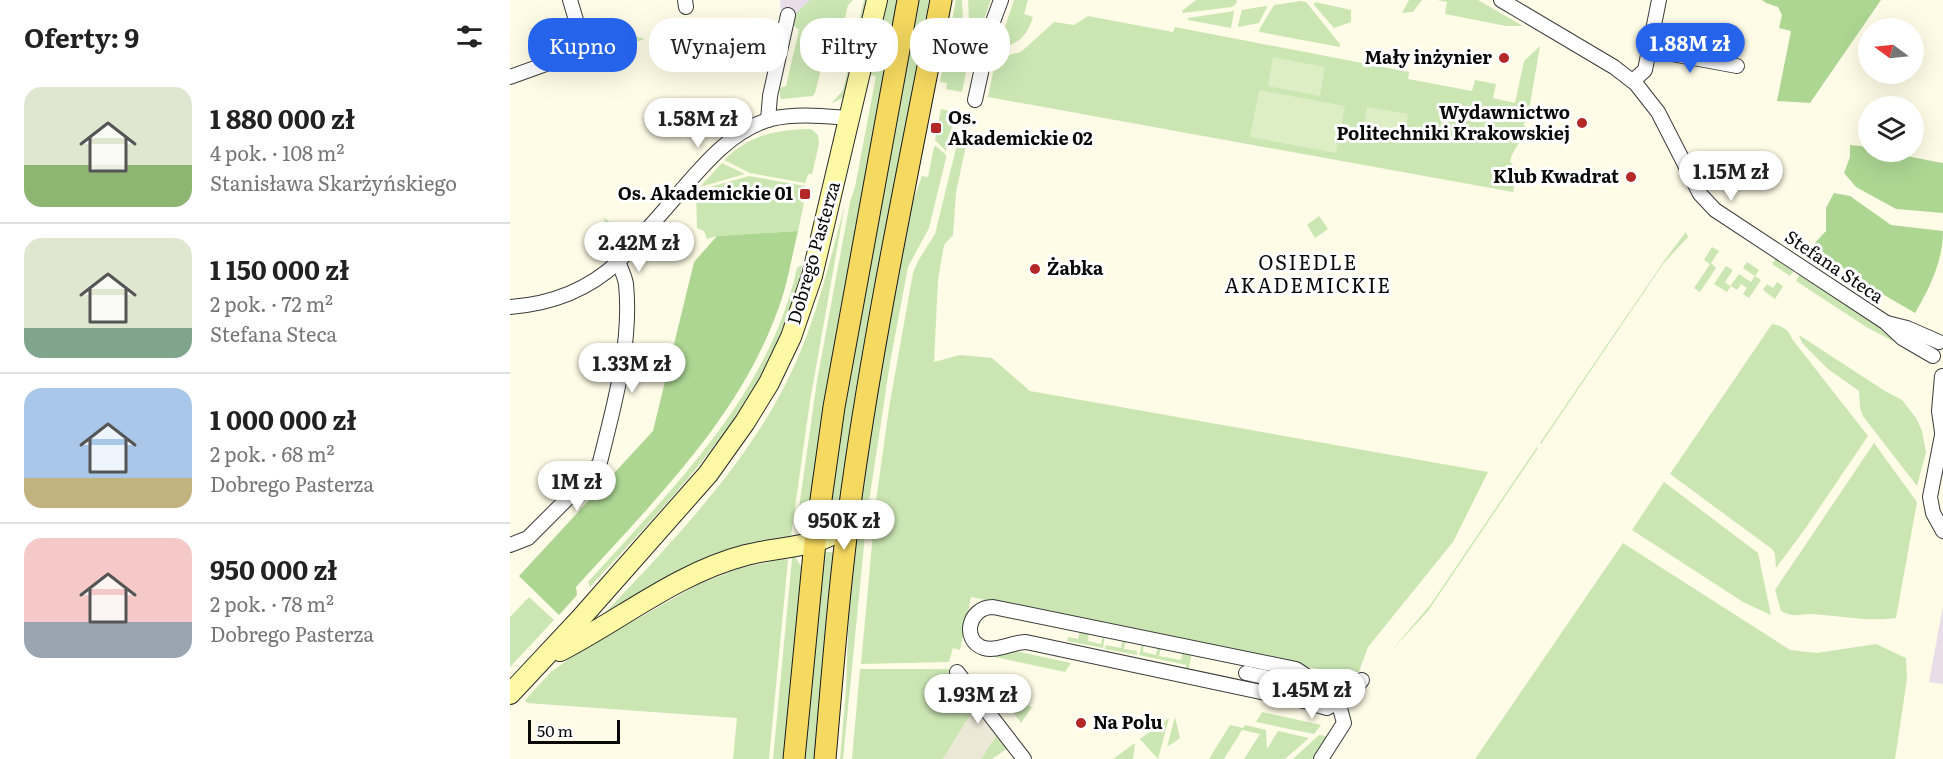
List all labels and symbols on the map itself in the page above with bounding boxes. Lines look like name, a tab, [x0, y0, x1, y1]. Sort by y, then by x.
north arrow	[1858, 18, 1924, 84]
pin: 1.88M zł	[1628, 23, 1752, 74]
place label: Mały inżynier	[1364, 43, 1492, 70]
marker: Mały inżynier	[1497, 51, 1511, 65]
pin: 1.58M zł	[636, 98, 760, 149]
place label: Wydawnictwo Politechniki Krakowskiej	[1336, 98, 1570, 146]
place label: Os. Akademickie 02	[948, 103, 1093, 151]
marker: Wydawnictwo Politechniki Krakowskiej	[1575, 116, 1589, 130]
marker: Os. Akademickie 02	[929, 121, 943, 135]
pin: 1.15M zł	[1669, 151, 1793, 202]
place label: Klub Kwadrat	[1493, 162, 1619, 189]
marker: Klub Kwadrat	[1624, 170, 1638, 184]
street label: Dobrego Pasterza	[779, 178, 846, 327]
place label: Os. Akademickie 01	[618, 179, 794, 206]
marker: Os. Akademickie 01	[798, 187, 812, 201]
pin: 2.42M zł	[577, 222, 701, 273]
street label: Stefana Steca	[1780, 223, 1890, 309]
district label: OSIEDLE AKADEMICKIE	[1224, 246, 1392, 299]
place label: Żabka	[1047, 254, 1104, 281]
marker: Żabka	[1028, 262, 1042, 276]
pin: 1.33M zł	[570, 343, 694, 394]
pin: 1M zł	[535, 461, 619, 512]
pin: 950K zł	[789, 500, 899, 551]
pin: 1.45M zł	[1250, 669, 1374, 720]
pin: 1.93M zł	[916, 674, 1040, 725]
place label: Na Polu	[1093, 708, 1163, 735]
marker: Na Polu	[1074, 716, 1088, 730]
scale bar	[528, 717, 620, 744]

